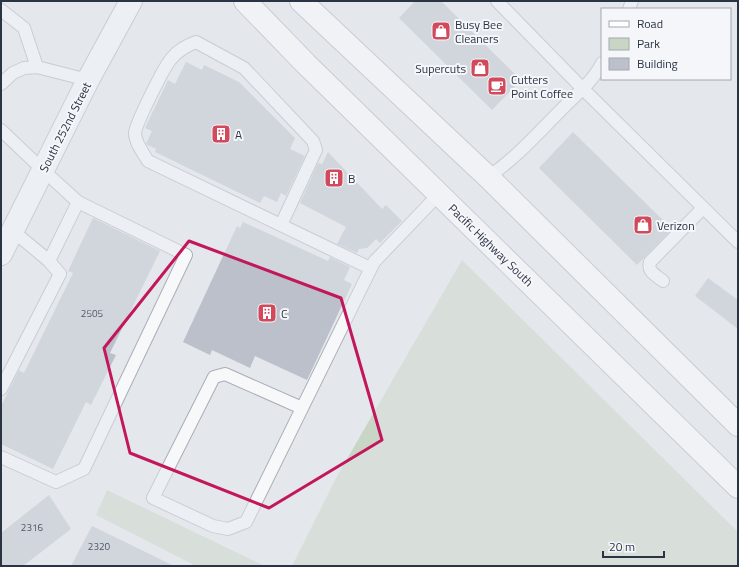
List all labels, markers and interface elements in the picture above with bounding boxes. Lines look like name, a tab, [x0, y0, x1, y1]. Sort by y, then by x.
legend	[601, 8, 731, 80]
text: Road	[637, 14, 663, 33]
place label: Busy Bee Cleaners	[455, 15, 502, 48]
shop icon: Busy Bee Cleaners	[430, 20, 452, 42]
text: Park	[637, 34, 660, 53]
text: Building	[637, 54, 678, 73]
shop icon: Supercuts	[469, 57, 491, 79]
place label: Supercuts	[415, 59, 466, 78]
place label: Cutters Point Coffee	[511, 70, 573, 103]
cafe icon: Cutters Point Coffee	[486, 75, 508, 97]
street label: South 252nd Street	[34, 78, 96, 175]
building icon: A	[210, 123, 232, 145]
place label: A	[235, 125, 242, 144]
building icon: B	[323, 167, 345, 189]
place label: B	[348, 169, 355, 188]
street label: Pacific Highway South	[444, 199, 538, 291]
shop icon: Verizon	[632, 214, 654, 236]
place label: Verizon	[657, 216, 695, 235]
building icon: C	[256, 302, 278, 324]
place label: C	[281, 304, 288, 323]
house number: 2505	[81, 306, 104, 321]
house number: 2316	[21, 520, 44, 535]
scale bar	[603, 533, 664, 559]
text: 20 m	[609, 537, 635, 556]
house number: 2320	[88, 539, 111, 554]

